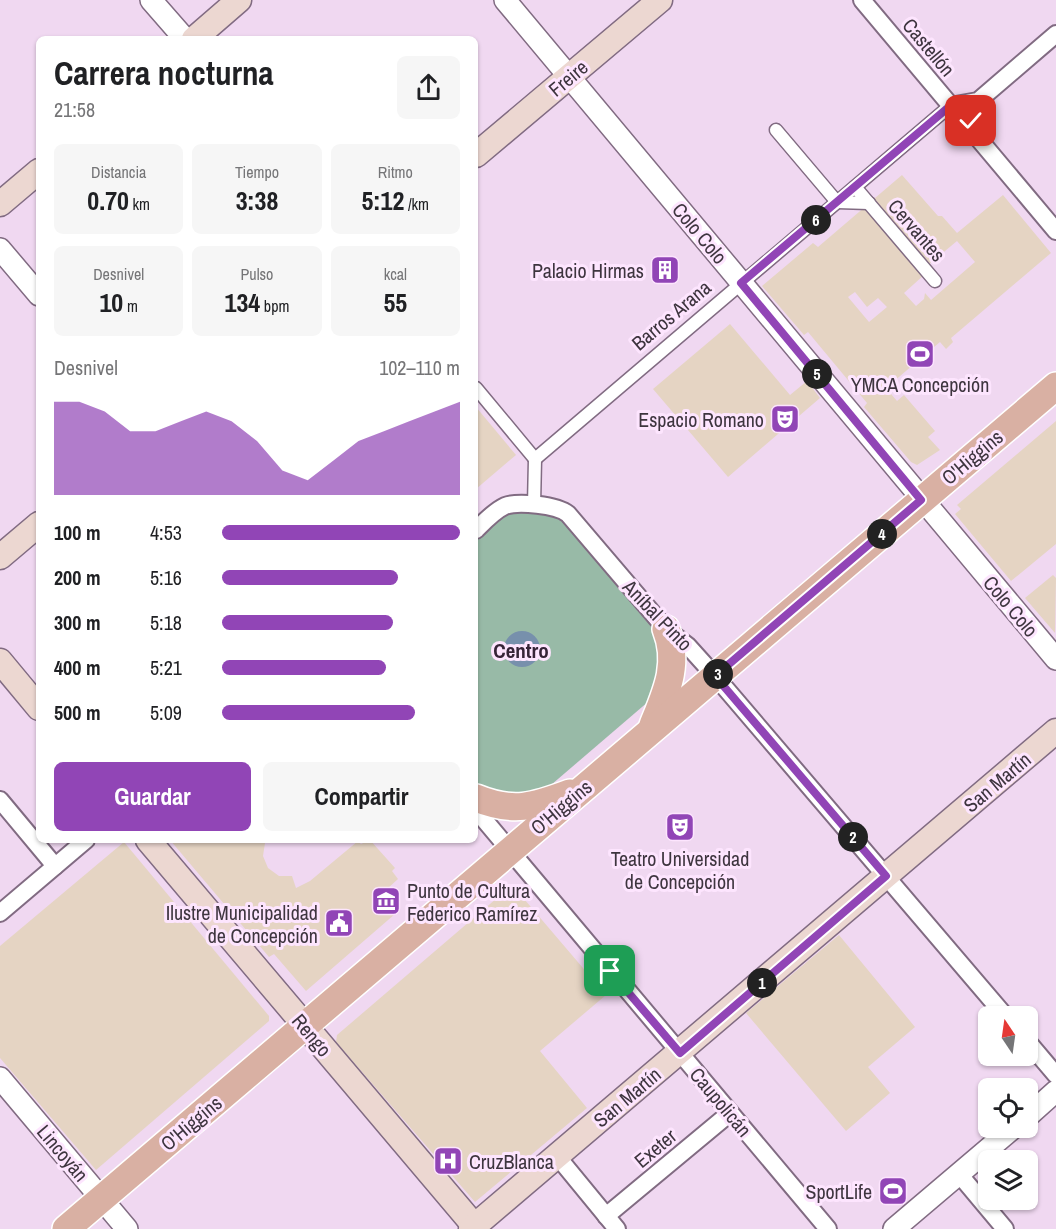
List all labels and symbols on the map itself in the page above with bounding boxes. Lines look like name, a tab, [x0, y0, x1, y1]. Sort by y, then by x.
street label: Castellón	[897, 12, 961, 82]
street label: Freire	[543, 54, 593, 102]
pin	[945, 95, 996, 146]
street label: Cervantes	[882, 193, 952, 267]
street label: Colo Colo	[667, 197, 733, 269]
pin: 6	[801, 205, 831, 235]
building icon: Palacio Hirmas	[649, 254, 681, 286]
place label: Palacio Hirmas	[532, 257, 644, 284]
street label: Barros Arana	[626, 274, 716, 356]
sports icon: YMCA Concepción	[904, 338, 936, 370]
pin: 5	[802, 359, 832, 389]
place label: YMCA Concepción	[851, 371, 989, 398]
theatre icon: Espacio Romano	[769, 403, 801, 435]
place label: Espacio Romano	[638, 406, 764, 433]
street label: O'Higgins	[936, 423, 1008, 491]
pin: 4	[867, 519, 897, 549]
street label: Colo Colo	[978, 570, 1044, 642]
street label: Aníbal Pinto	[617, 573, 699, 657]
district label: Centro	[493, 636, 549, 665]
pin: 3	[703, 659, 733, 689]
street label: San Martín	[958, 746, 1036, 818]
street label: O'Higgins	[525, 773, 597, 841]
theatre icon: Teatro Universidad de Concepción	[664, 811, 696, 843]
pin: 2	[838, 822, 868, 852]
place label: Teatro Universidad de Concepción	[611, 845, 749, 895]
place label: Punto de Cultura Federico Ramírez	[407, 877, 537, 927]
museum icon: Punto de Cultura Federico Ramírez	[370, 885, 402, 917]
place label: Ilustre Municipalidad de Concepción	[166, 899, 318, 949]
public building icon: Ilustre Municipalidad de Concepción	[323, 907, 355, 939]
pin	[584, 945, 635, 996]
pin: 1	[747, 968, 777, 998]
north arrow	[978, 1006, 1038, 1066]
street label: Rengo	[286, 1008, 338, 1062]
street label: San Martín	[588, 1061, 666, 1133]
street label: Caupolicán	[684, 1062, 758, 1142]
street label: O'Higgins	[155, 1089, 227, 1157]
street label: Lincoyán	[31, 1119, 95, 1187]
street label: Exeter	[628, 1122, 682, 1174]
hospital icon: CruzBlanca	[432, 1145, 464, 1177]
place label: CruzBlanca	[469, 1148, 554, 1175]
sports icon: SportLife	[877, 1175, 909, 1207]
place label: SportLife	[805, 1178, 872, 1205]

